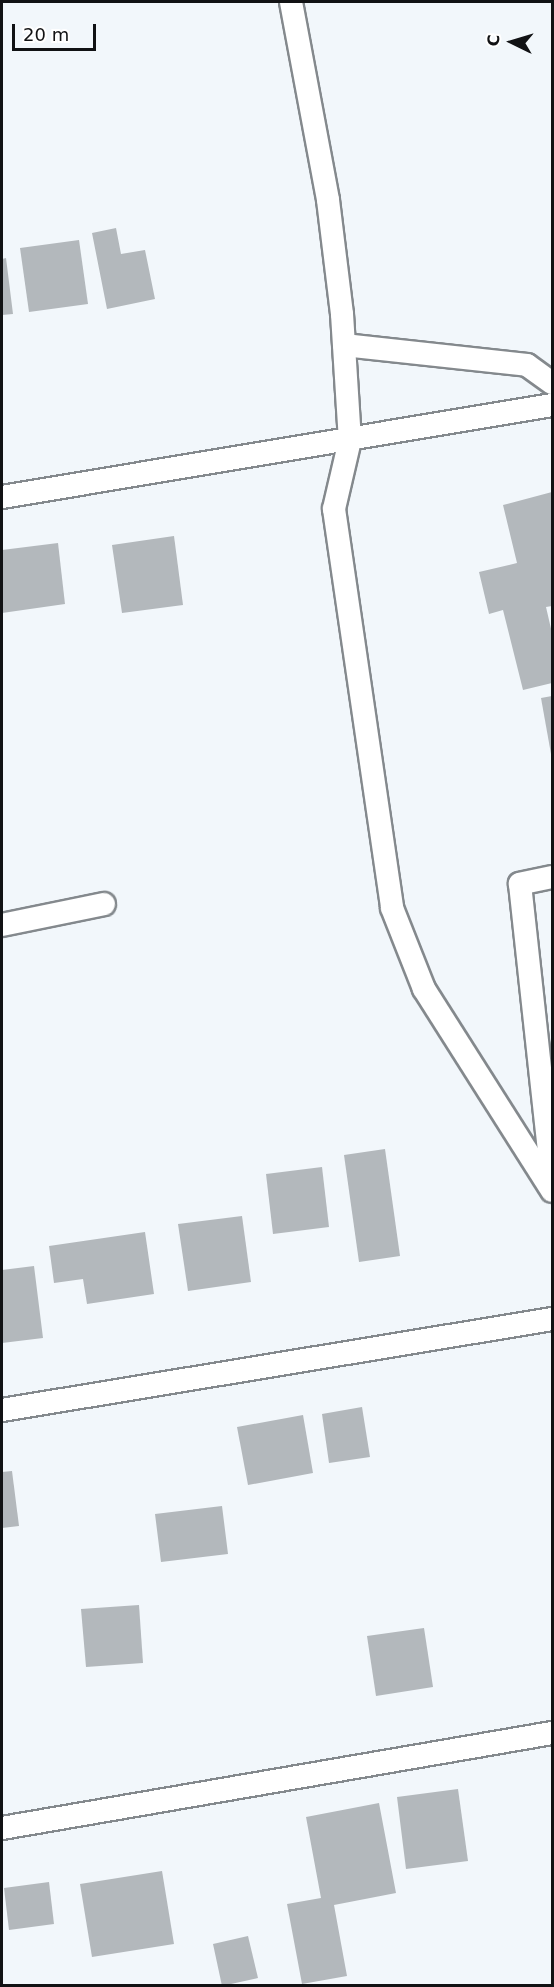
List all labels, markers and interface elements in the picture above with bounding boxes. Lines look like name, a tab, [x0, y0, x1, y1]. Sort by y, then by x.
scale bar	[15, 12, 99, 50]
north arrow	[482, 12, 542, 72]
text: 20 m	[23, 24, 69, 45]
text: С	[484, 34, 504, 47]

